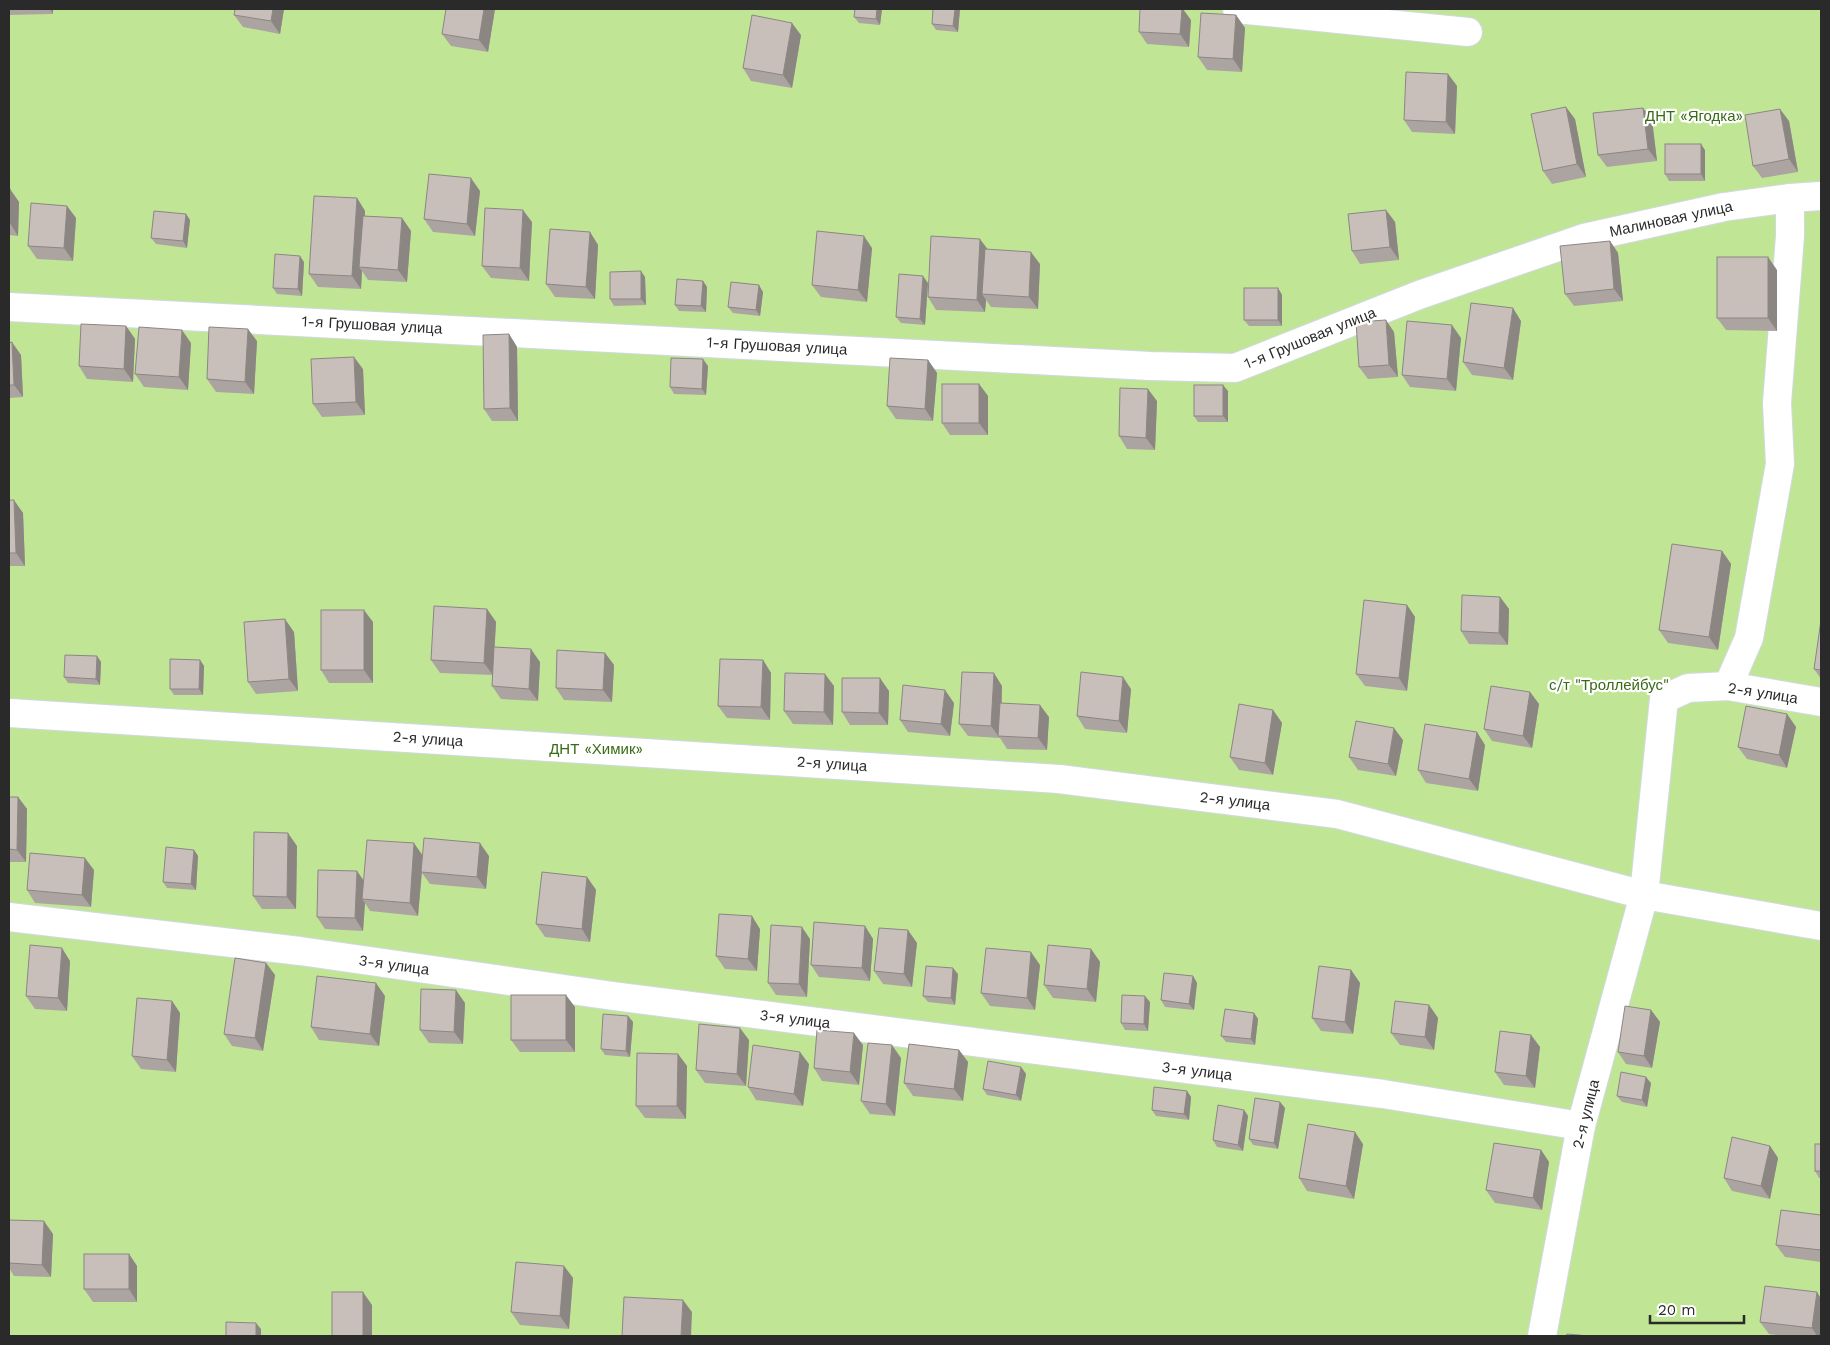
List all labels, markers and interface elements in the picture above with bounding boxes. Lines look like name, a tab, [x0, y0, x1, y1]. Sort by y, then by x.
park label: ДНТ «Ягодка»	[1645, 107, 1743, 125]
street label: Малиновая улица	[1608, 197, 1735, 241]
street label: 1-я Грушовая улица	[1241, 303, 1379, 373]
street label: 1-я Грушовая улица	[301, 312, 443, 338]
street label: 1-я Грушовая улица	[706, 333, 848, 359]
park label: с/т "Троллейбус"	[1549, 676, 1669, 694]
street label: 2-я улица	[1727, 679, 1800, 708]
street label: 2-я улица	[392, 728, 464, 750]
park label: ДНТ «Химик»	[549, 740, 643, 758]
street label: 2-я улица	[796, 753, 868, 775]
street label: 2-я улица	[1199, 788, 1272, 814]
street label: 3-я улица	[358, 951, 431, 979]
street label: 3-я улица	[759, 1006, 832, 1032]
street label: 3-я улица	[1161, 1058, 1234, 1084]
street label: 2-я улица	[1569, 1077, 1603, 1150]
scale bar	[1650, 1292, 1744, 1324]
text: 20 m	[1658, 1301, 1696, 1319]

